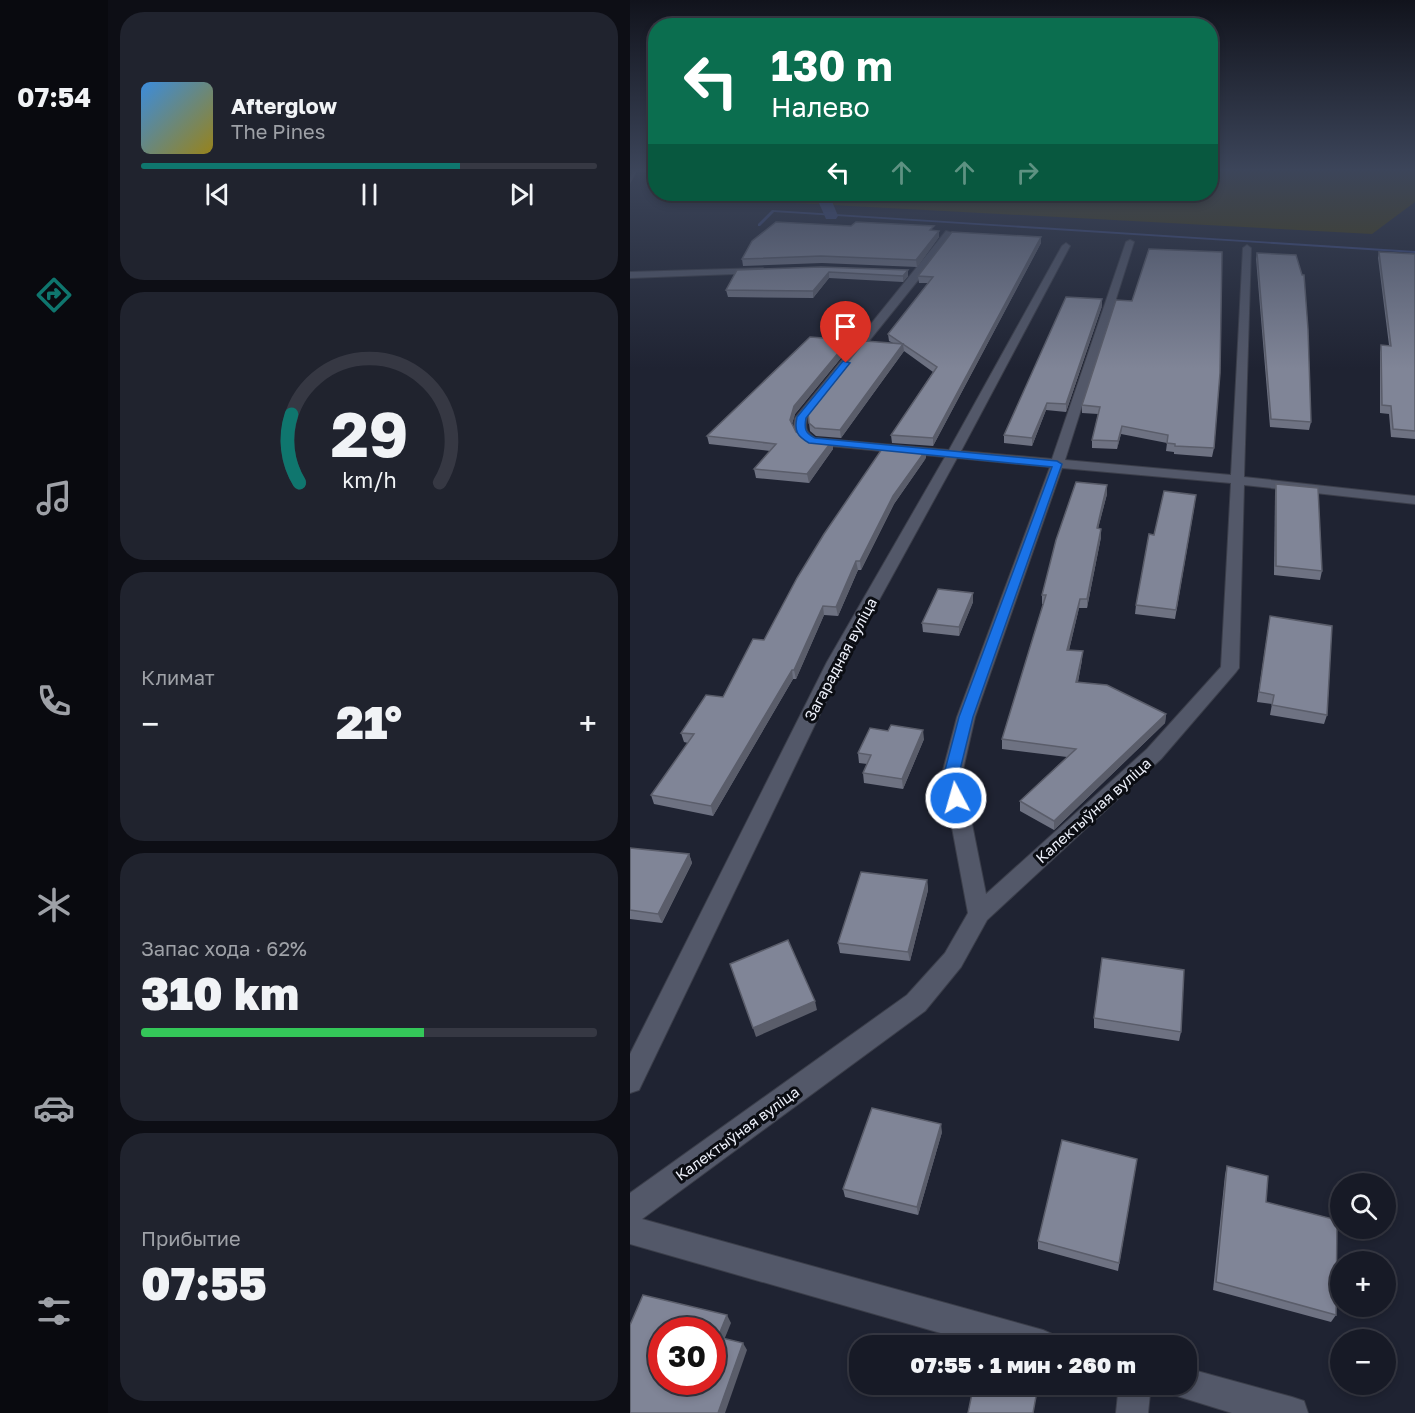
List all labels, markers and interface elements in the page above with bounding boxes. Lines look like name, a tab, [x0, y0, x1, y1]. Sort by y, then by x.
text: 130 m	[771, 40, 893, 90]
icon: left	[672, 42, 750, 120]
text: 07:54	[17, 81, 91, 113]
text: Налево	[771, 91, 870, 123]
text: Afterglow	[231, 92, 337, 119]
text: The Pines	[231, 119, 325, 143]
icon: left	[822, 156, 855, 189]
icon: ahead	[885, 156, 918, 189]
icon: ahead	[948, 156, 981, 189]
icon: right	[1011, 156, 1044, 189]
icon: previous	[201, 178, 234, 211]
icon: pause	[353, 178, 386, 211]
icon: next	[505, 178, 538, 211]
icon: directions	[33, 274, 75, 316]
pin	[820, 301, 871, 363]
icon: arrive	[829, 310, 862, 343]
text: 29	[330, 396, 408, 471]
text: km/h	[342, 468, 396, 494]
icon: music	[33, 477, 75, 519]
street label: Загарадная вуліца	[800, 594, 880, 724]
text: Климат	[141, 665, 215, 689]
icon: phone	[33, 680, 75, 722]
text: 21°	[336, 695, 402, 749]
text: −	[141, 704, 159, 743]
text: +	[579, 704, 597, 743]
street label: Калектыўная вуліца	[1032, 754, 1154, 866]
position arrow	[924, 766, 988, 830]
icon: climate	[33, 884, 75, 926]
text: Запас хода · 62%	[141, 936, 307, 960]
text: 310 km	[141, 966, 299, 1020]
street label: Калектыўная вуліца	[672, 1082, 802, 1184]
icon: car	[33, 1087, 75, 1129]
map controls	[1330, 1173, 1396, 1395]
button: search	[1330, 1173, 1396, 1239]
text: Прибытие	[141, 1226, 241, 1250]
button: +	[1330, 1251, 1396, 1317]
text: 07:55	[141, 1256, 267, 1310]
icon: filters	[33, 1290, 75, 1332]
speed limit sign: 30	[648, 1317, 726, 1395]
button: −	[1330, 1329, 1396, 1395]
text: 07:55 · 1 мин · 260 m	[910, 1351, 1136, 1378]

